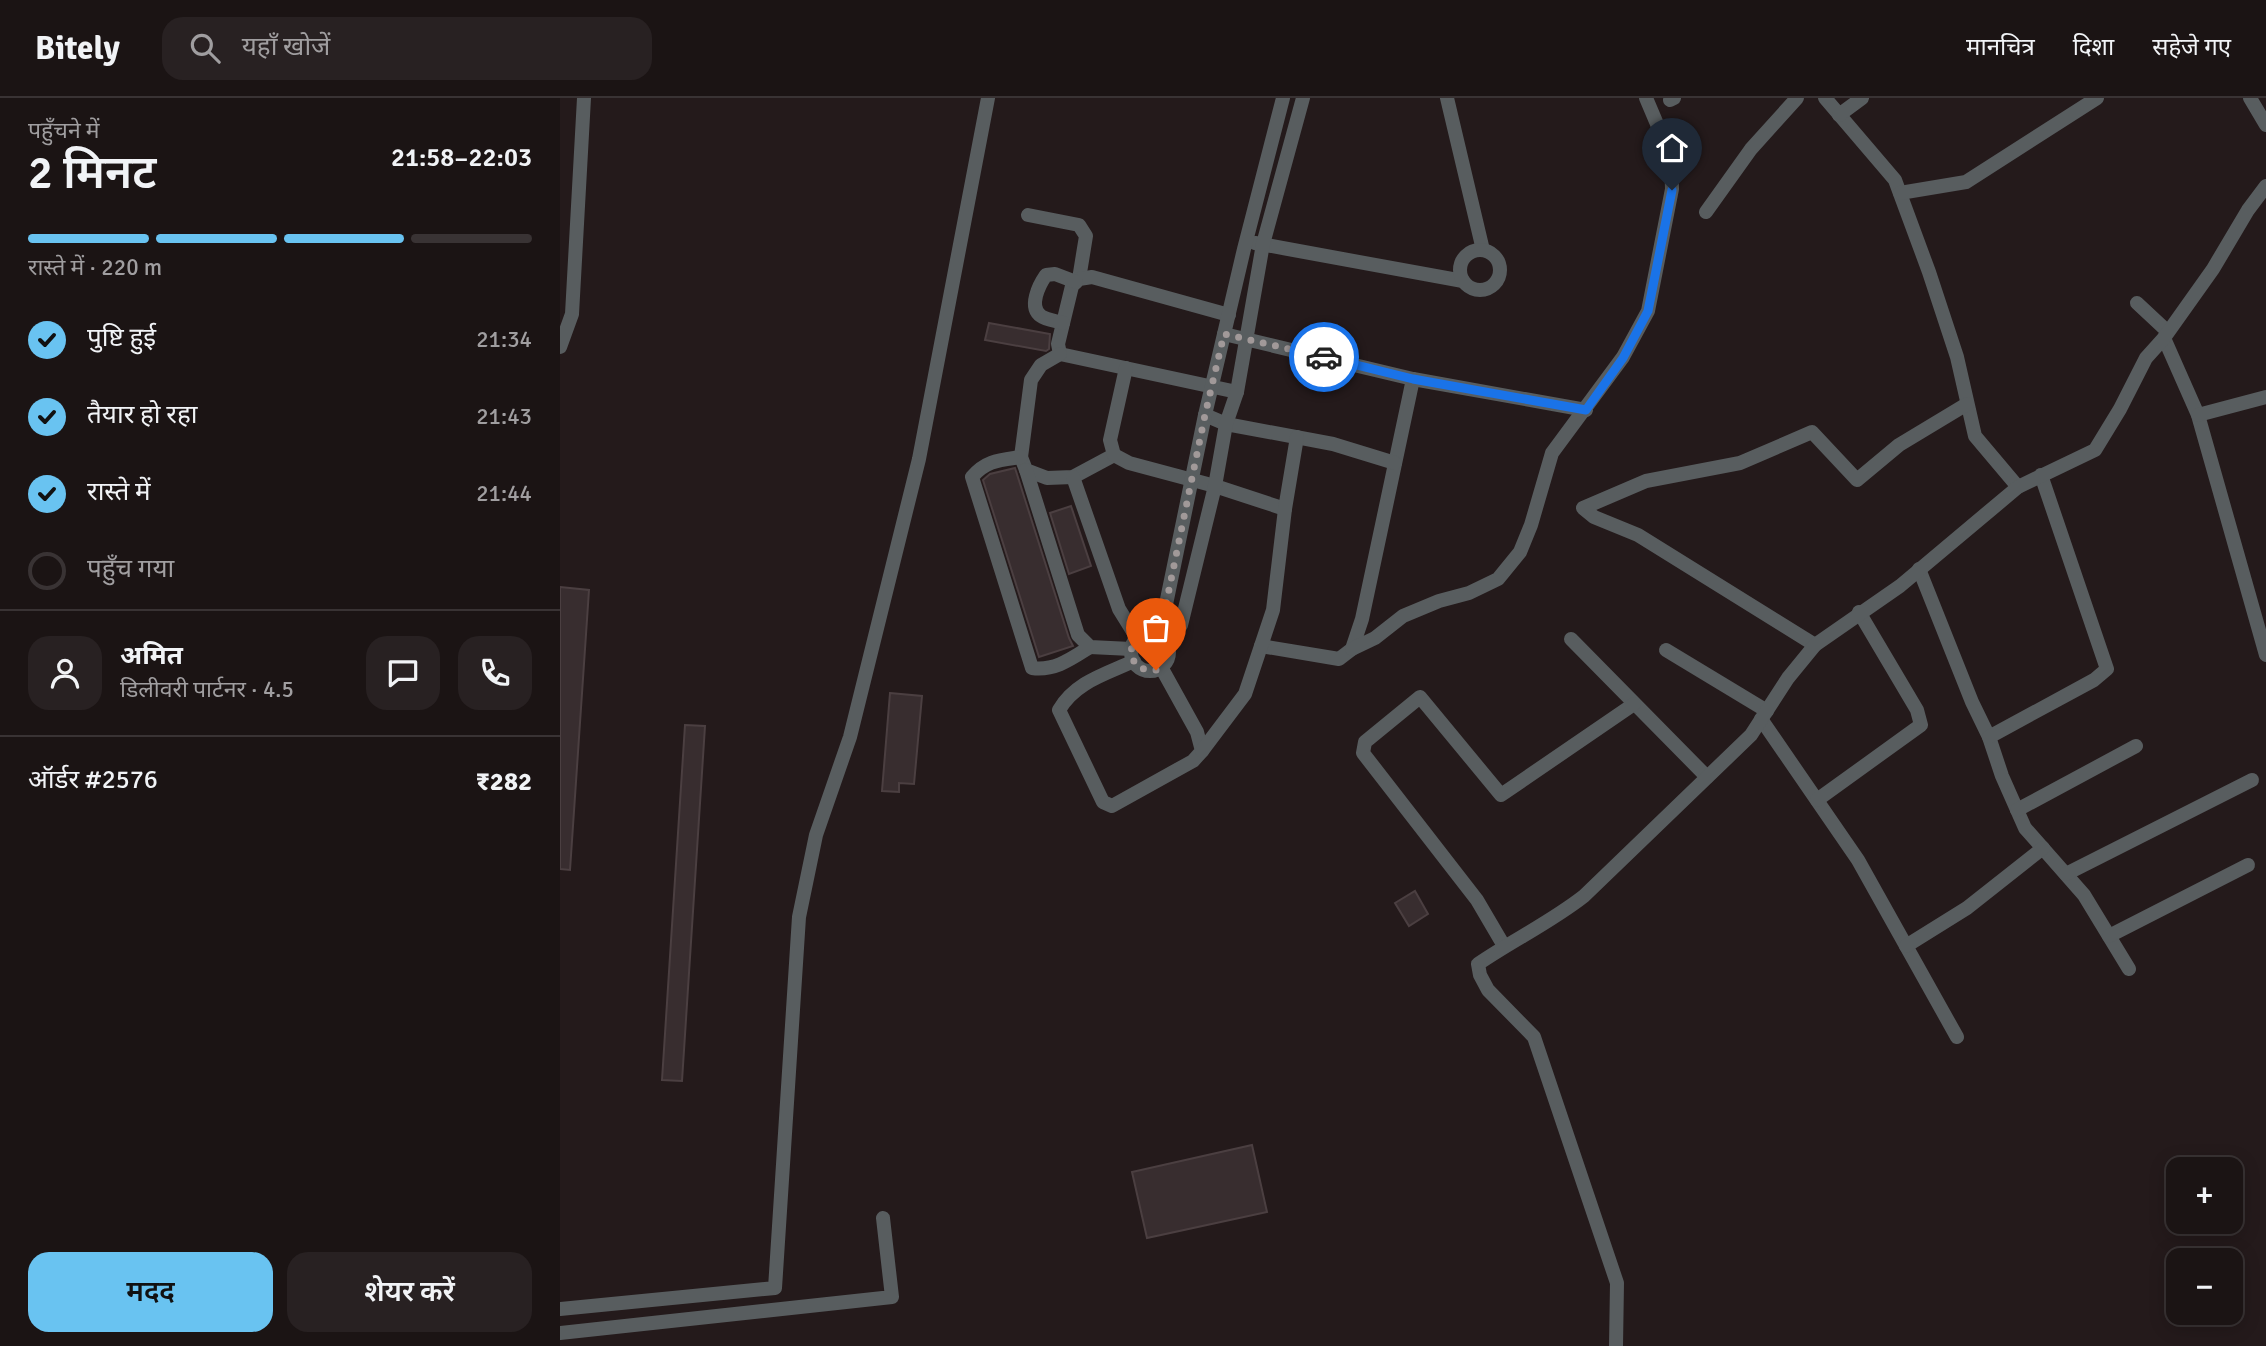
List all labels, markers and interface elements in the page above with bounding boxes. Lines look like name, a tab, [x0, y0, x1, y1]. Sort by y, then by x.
search box	[162, 17, 652, 80]
text: Bitely	[35, 28, 120, 69]
icon: search	[186, 29, 224, 67]
text: यहाँ खोजें	[242, 31, 330, 63]
text: मानचित्र	[1966, 32, 2035, 62]
text: दिशा	[2073, 32, 2114, 62]
text: सहेजे गए	[2152, 32, 2231, 62]
text: पहुँचने में	[28, 116, 99, 145]
pin	[1642, 118, 1702, 190]
icon: home	[1653, 129, 1691, 167]
text: 21:58–22:03	[391, 142, 532, 174]
text: 2 मिनट	[28, 145, 156, 201]
text: रास्ते में · 220 m	[28, 253, 162, 282]
icon: check	[28, 321, 66, 359]
text: पुष्टि हुई	[87, 322, 156, 354]
courier	[1289, 322, 1359, 392]
text: 21:34	[476, 325, 532, 354]
icon: car	[1305, 338, 1343, 376]
icon: check	[28, 398, 66, 436]
text: तैयार हो रहा	[87, 399, 197, 431]
text: 21:43	[476, 402, 532, 431]
icon: check	[28, 475, 66, 513]
text: रास्ते में	[87, 476, 151, 508]
text: 21:44	[476, 479, 532, 508]
text: पहुँच गया	[87, 553, 174, 585]
pin	[1126, 598, 1186, 670]
icon: bag	[1137, 609, 1175, 647]
button: person	[28, 636, 102, 710]
button: chat	[366, 636, 440, 710]
button: phone	[458, 636, 532, 710]
text: अमित	[120, 640, 183, 672]
text: डिलीवरी पार्टनर · 4.5	[120, 675, 294, 704]
text: ऑर्डर #2576	[28, 764, 158, 796]
text: ₹282	[476, 766, 532, 798]
map controls	[2166, 1157, 2243, 1325]
button: +	[2166, 1157, 2243, 1234]
button: −	[2166, 1248, 2243, 1325]
button: मदद	[28, 1252, 273, 1332]
button: शेयर करें	[287, 1252, 532, 1332]

